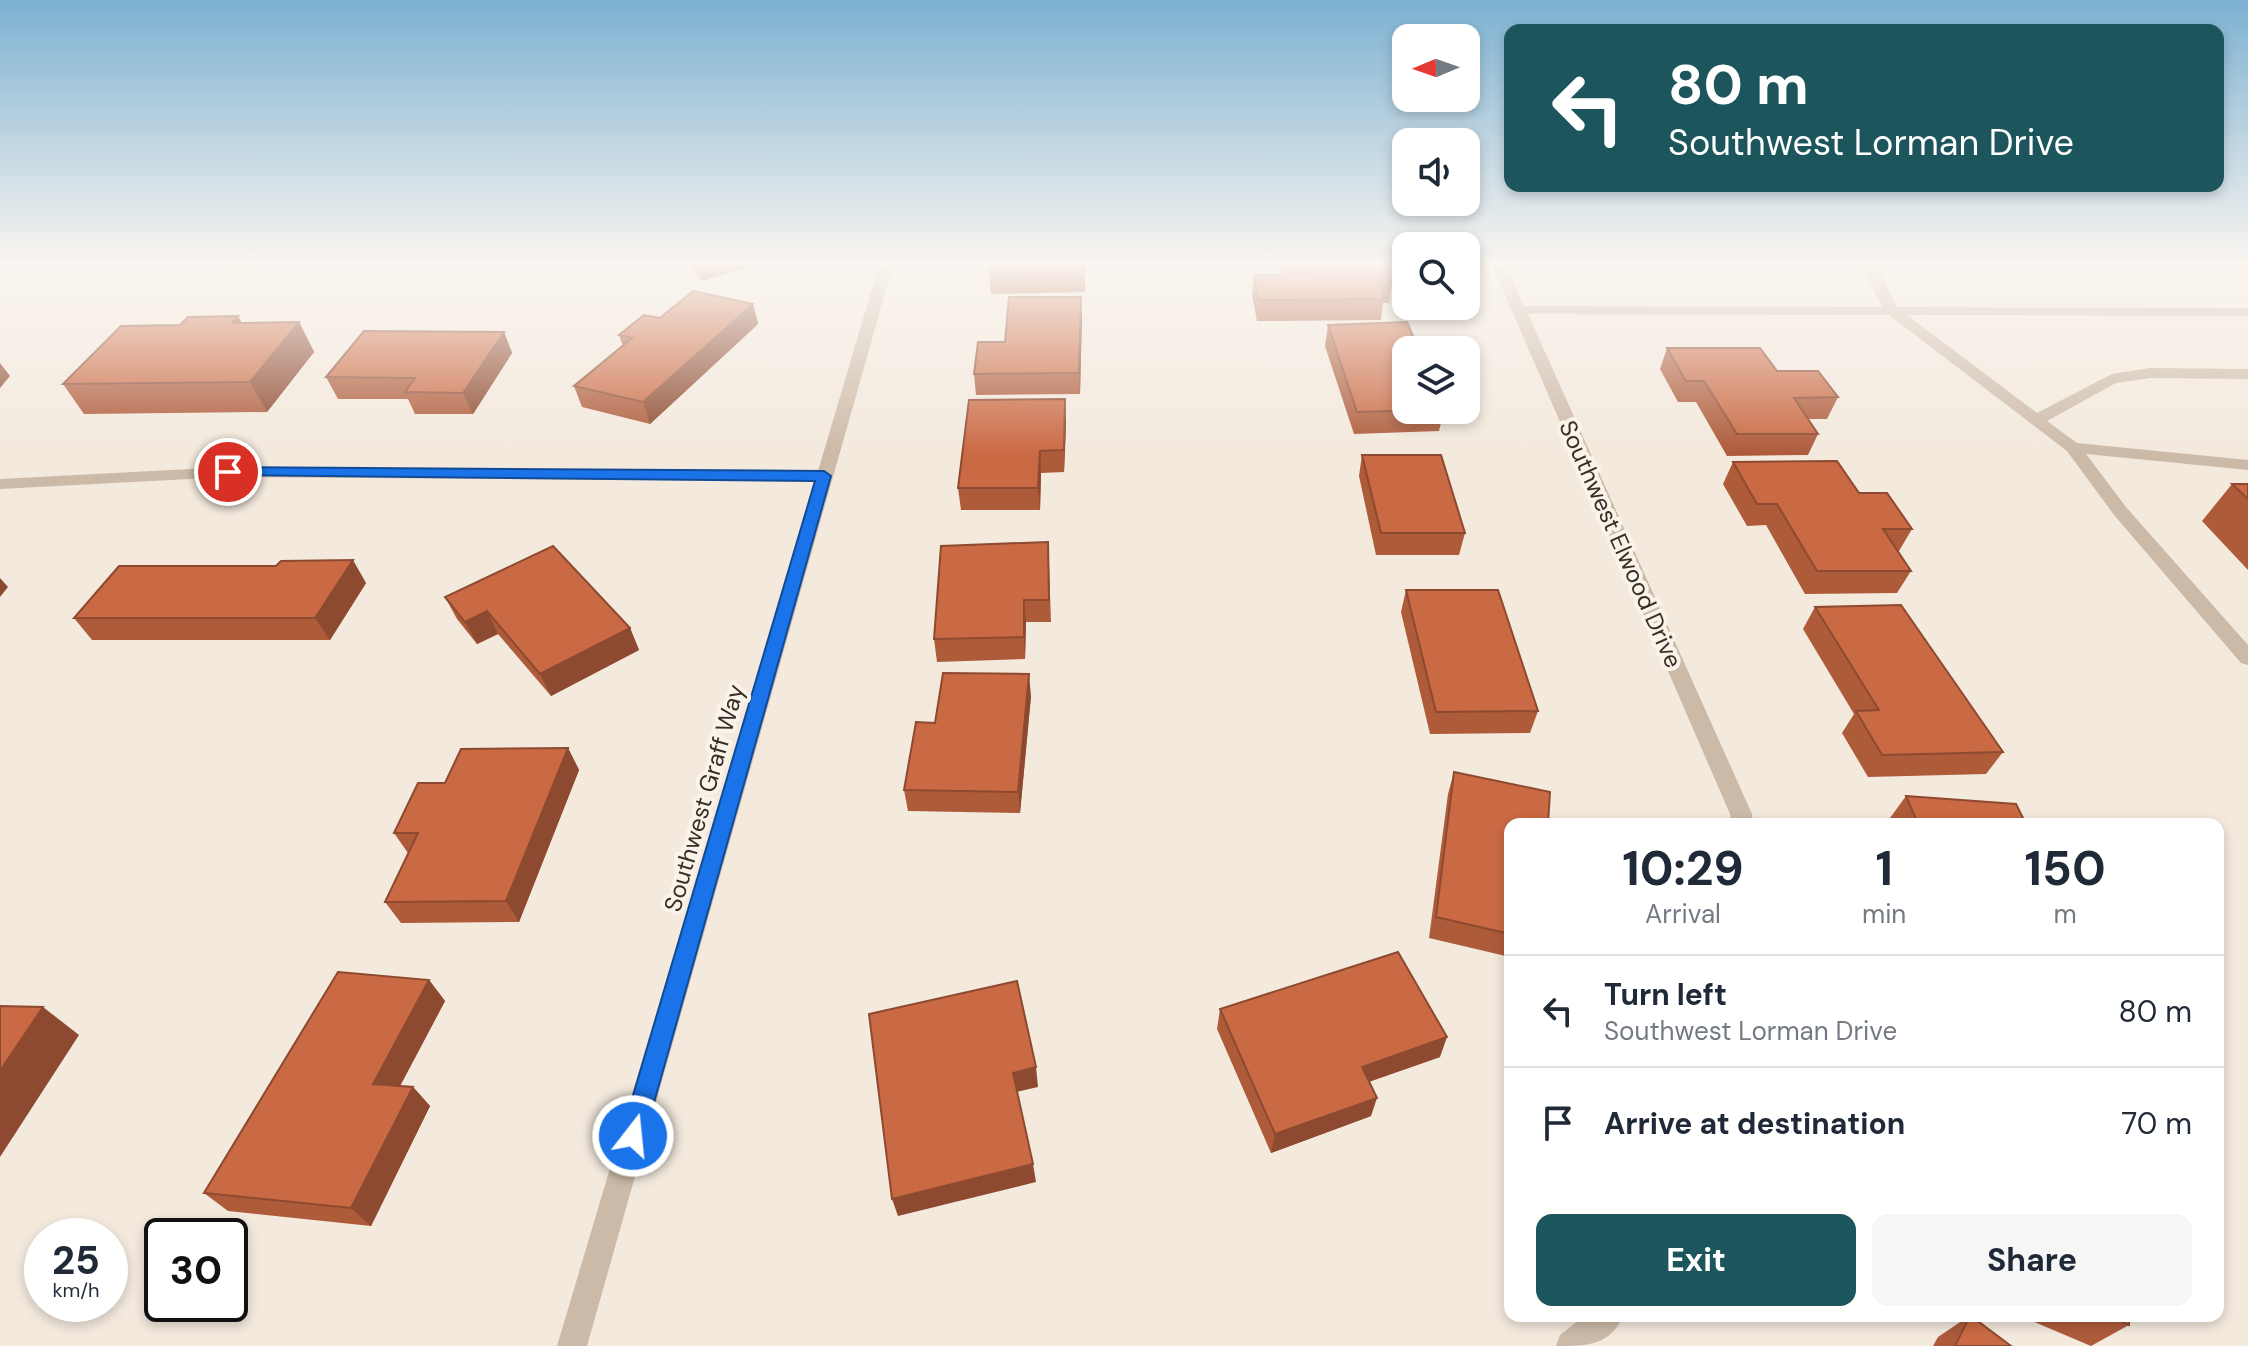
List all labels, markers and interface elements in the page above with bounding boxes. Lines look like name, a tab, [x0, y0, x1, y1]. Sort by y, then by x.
north arrow	[1392, 24, 1480, 112]
map controls	[1392, 24, 1480, 424]
text: 80 m	[1668, 48, 1809, 121]
icon: left	[1536, 56, 1640, 160]
text: Southwest Lorman Drive	[1668, 119, 2074, 166]
button: sound	[1392, 128, 1480, 216]
button: search	[1392, 232, 1480, 320]
button: layers	[1392, 336, 1480, 424]
street label: Southwest Elwood Drive	[1552, 416, 1690, 672]
pin	[194, 438, 262, 506]
icon: arrive	[206, 450, 250, 494]
street label: Southwest Graff Way	[657, 681, 751, 915]
text: 10:29	[1622, 837, 1744, 900]
text: 1	[1875, 837, 1893, 900]
text: 150	[2025, 837, 2106, 900]
text: Arrival	[1645, 897, 1721, 931]
text: min	[1862, 897, 1906, 931]
text: m	[2054, 897, 2077, 931]
text: Turn left	[1604, 975, 1727, 1014]
icon: left	[1536, 989, 1580, 1033]
text: 80 m	[2119, 992, 2192, 1031]
text: Southwest Lorman Drive	[1604, 1014, 1897, 1048]
position arrow	[591, 1094, 675, 1178]
icon: arrive	[1536, 1101, 1580, 1145]
text: Arrive at destination	[1604, 1104, 1905, 1143]
text: 70 m	[2121, 1104, 2192, 1143]
button: Exit	[1536, 1214, 1856, 1306]
button: Share	[1872, 1214, 2192, 1306]
speed limit sign: 30	[144, 1218, 248, 1322]
text: 25	[52, 1234, 100, 1286]
text: km/h	[52, 1277, 100, 1303]

